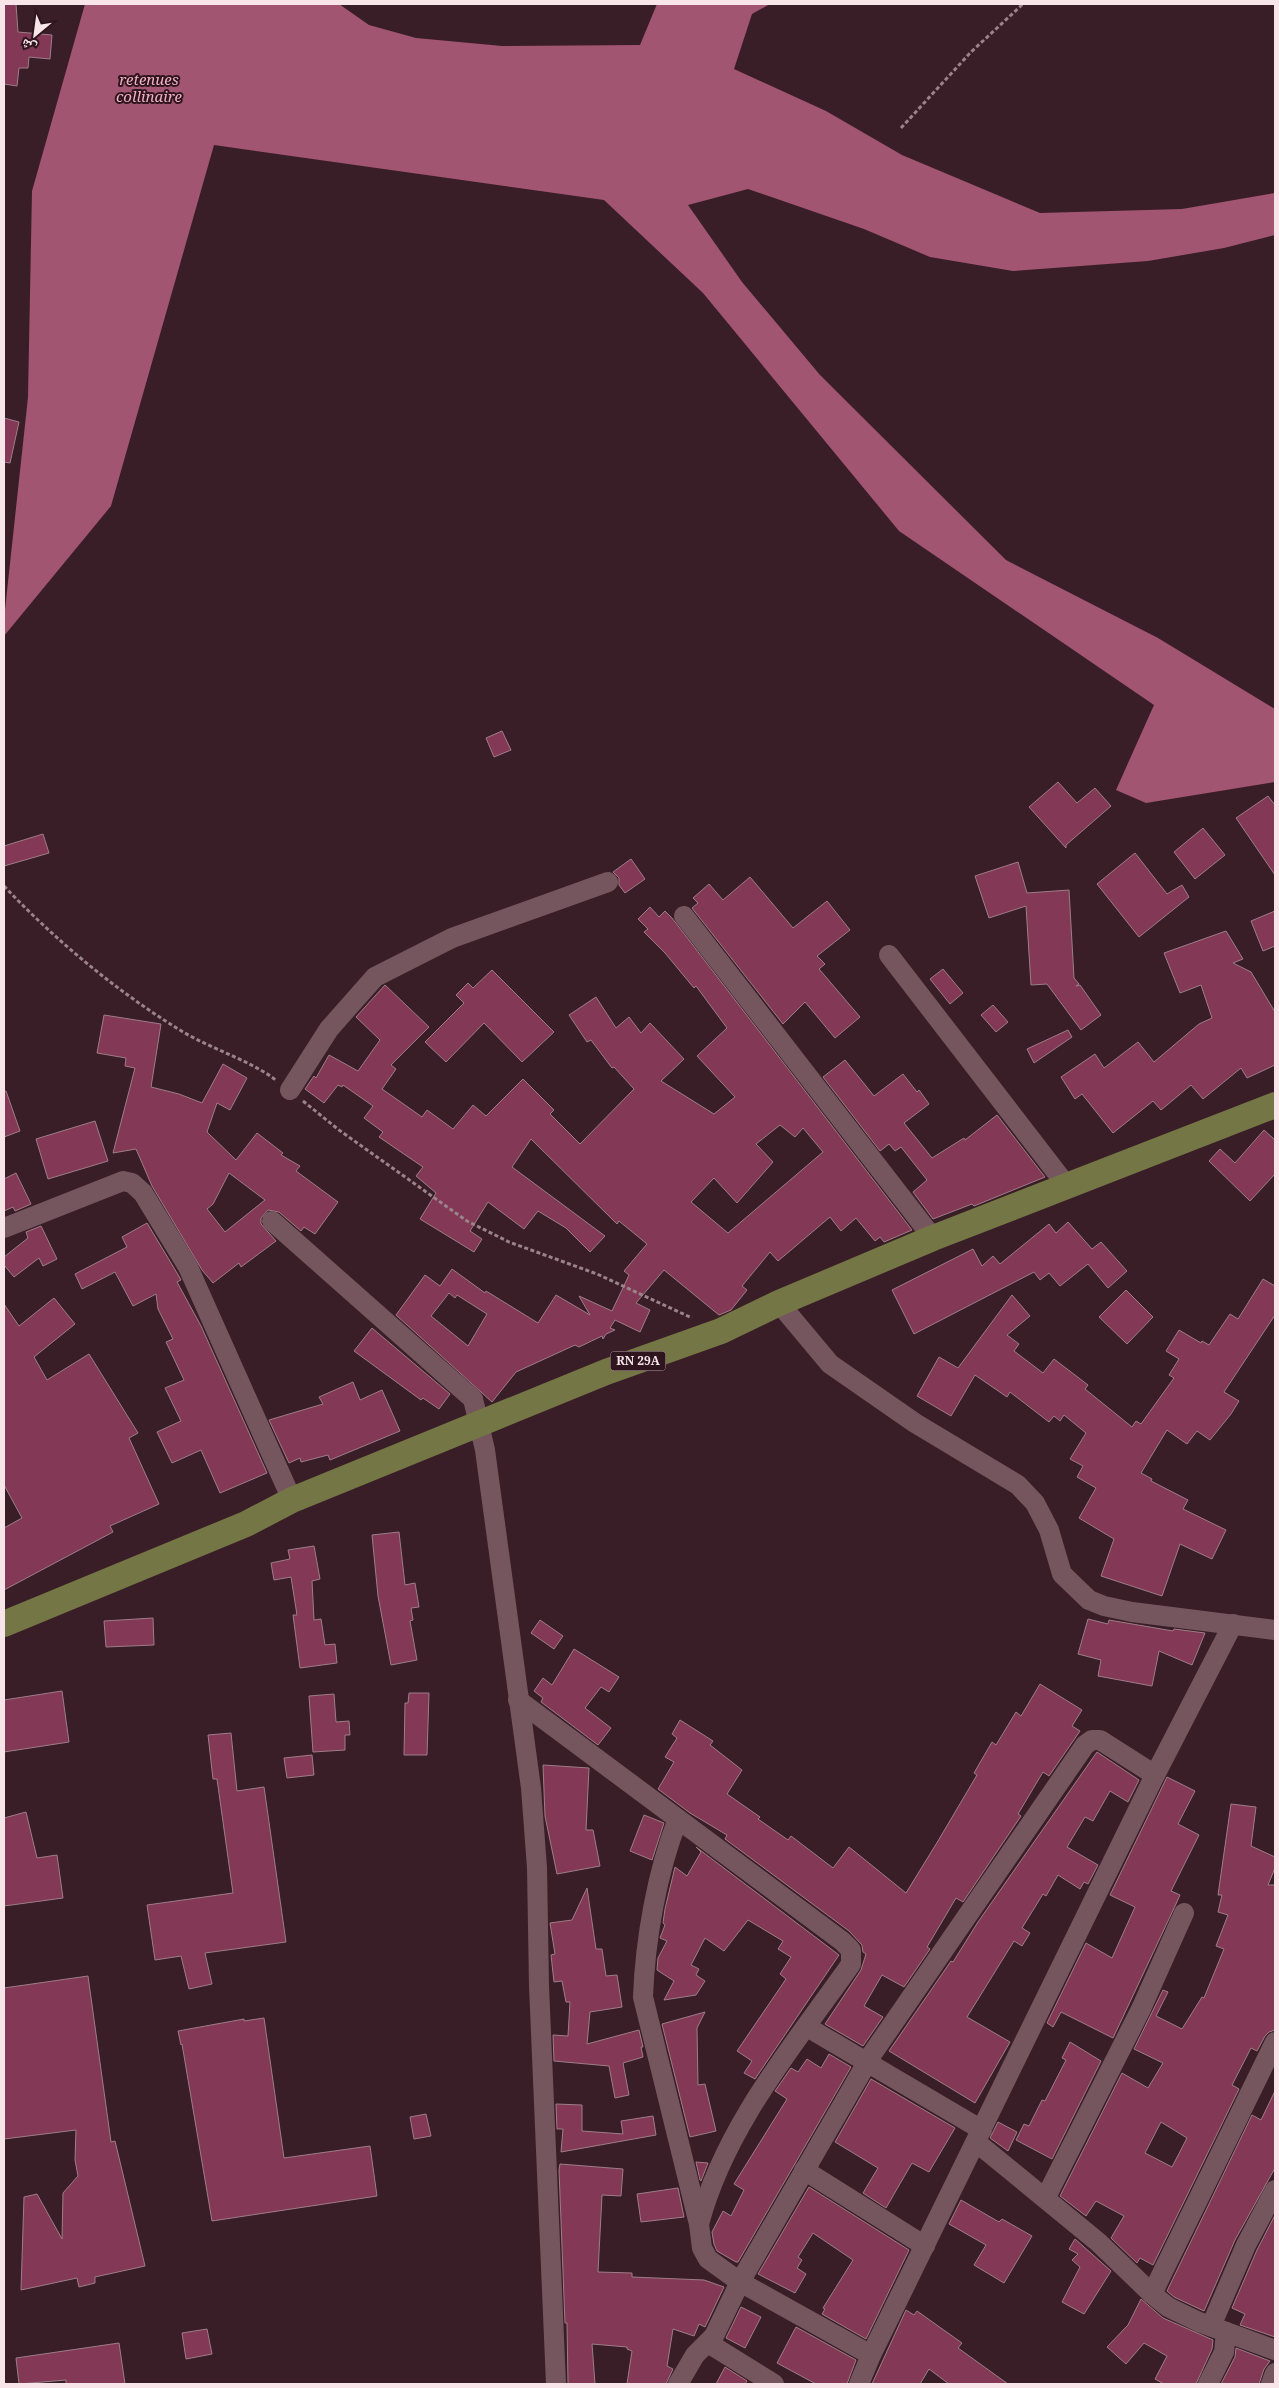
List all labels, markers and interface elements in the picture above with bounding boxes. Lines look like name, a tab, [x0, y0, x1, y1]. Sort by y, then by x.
north arrow	[10, 10, 60, 60]
text: ش	[17, 35, 40, 59]
water label: retenues collinaire	[116, 69, 183, 106]
road number: RN 29A	[610, 1352, 666, 1370]

